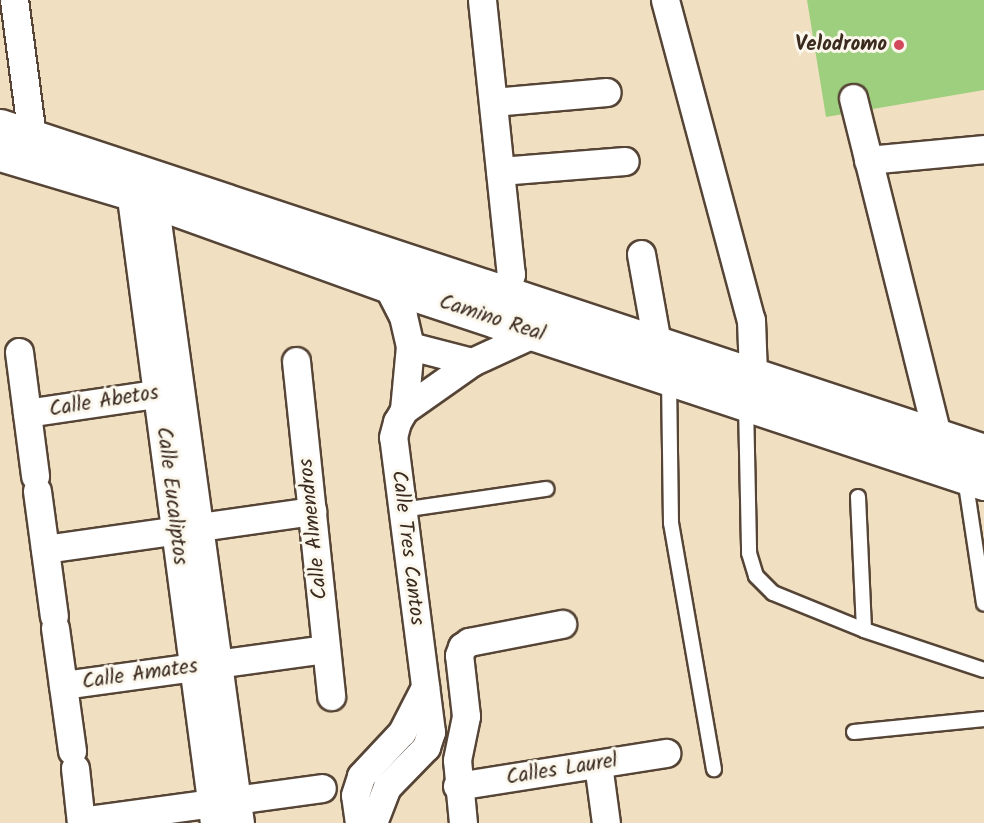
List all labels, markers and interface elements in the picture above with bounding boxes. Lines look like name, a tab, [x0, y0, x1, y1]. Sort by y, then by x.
place label: Velodromo	[795, 32, 887, 58]
marker: Velodromo	[892, 38, 906, 52]
street label: Camino Real	[436, 290, 548, 348]
street label: Calle Abetos	[47, 381, 161, 423]
street label: Calle Eucaliptos	[150, 426, 192, 566]
street label: Calle Almendros	[294, 457, 334, 601]
street label: Calle Tres Cantos	[385, 469, 429, 627]
street label: Calle Amates	[81, 654, 199, 696]
street label: Calles Laurel	[504, 749, 620, 791]

